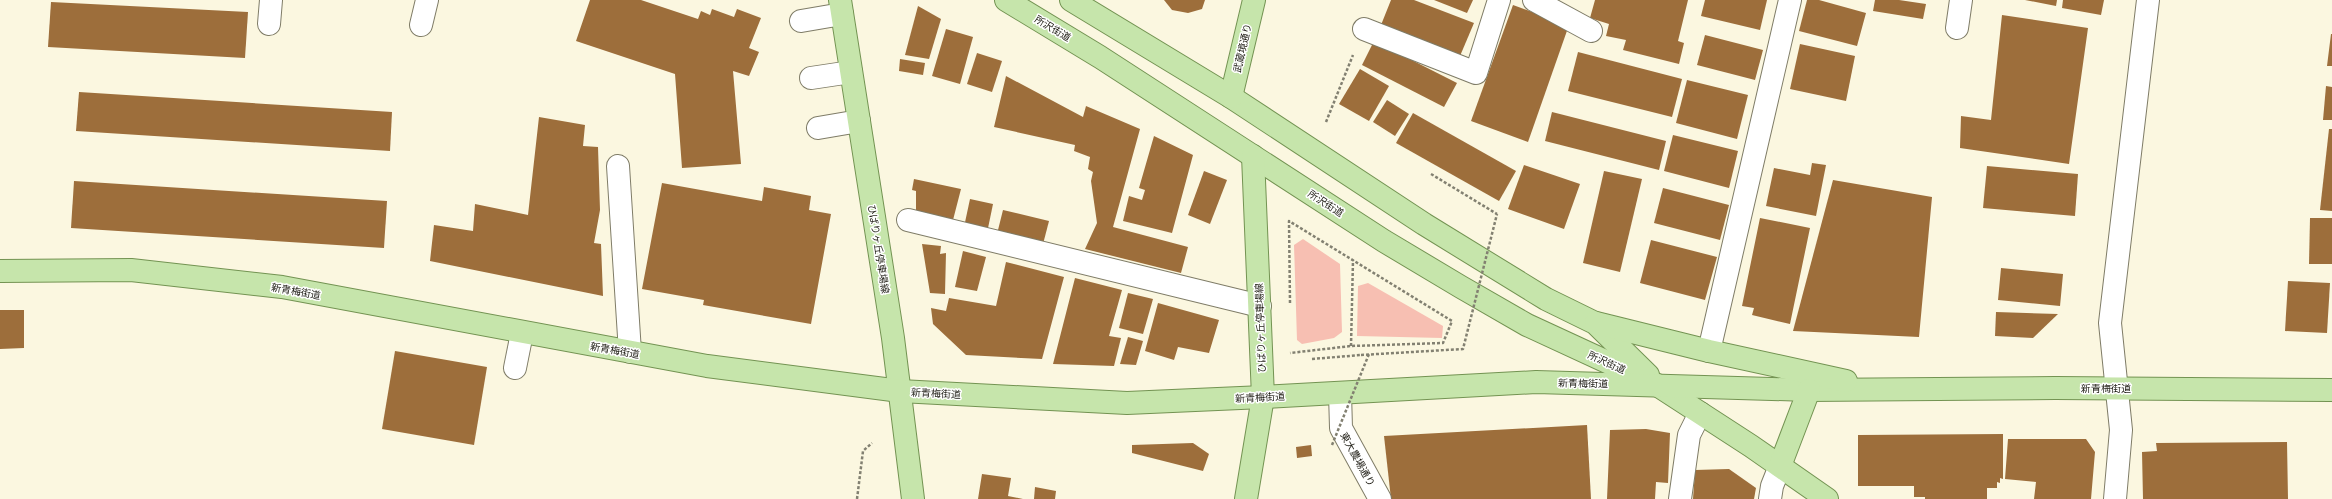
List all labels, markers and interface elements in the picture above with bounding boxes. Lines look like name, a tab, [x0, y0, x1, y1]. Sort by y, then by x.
street label: 所沢街道	[1032, 12, 1074, 44]
street label: 武蔵境通り	[1230, 22, 1254, 74]
street label: 所沢街道	[1305, 186, 1347, 220]
street label: ひばりヶ丘停車場線	[865, 203, 893, 295]
street label: 新青梅街道	[270, 280, 322, 302]
street label: ひばりヶ丘停車場線	[1251, 283, 1269, 373]
street label: 新青梅街道	[589, 339, 641, 361]
street label: 所沢街道	[1586, 347, 1628, 377]
street label: 新青梅街道	[1558, 376, 1608, 390]
street label: 新青梅街道	[2081, 381, 2131, 395]
street label: 新青梅街道	[911, 385, 961, 401]
street label: 新青梅街道	[1235, 389, 1285, 405]
street label: 東大農場通り	[1337, 429, 1379, 489]

